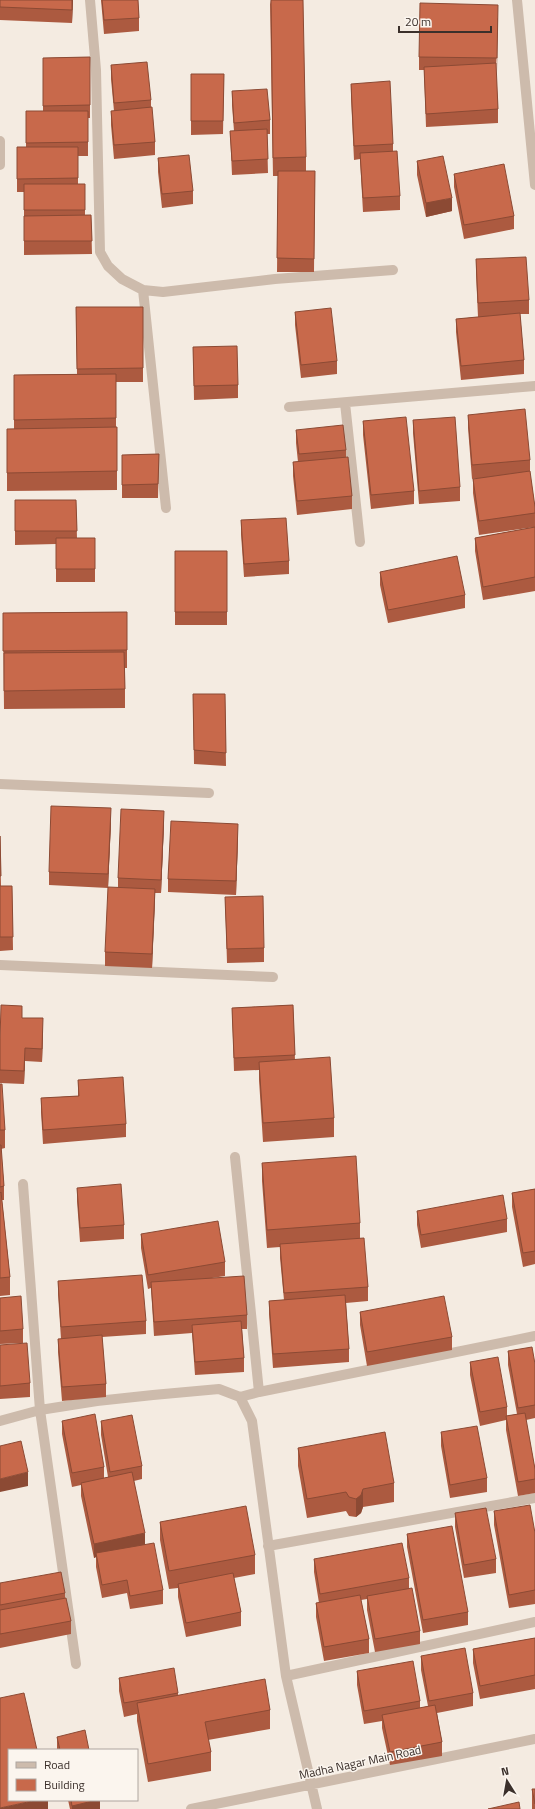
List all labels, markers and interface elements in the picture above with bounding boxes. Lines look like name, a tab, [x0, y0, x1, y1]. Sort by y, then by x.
scale bar	[399, 8, 491, 34]
text: 20 m	[405, 12, 431, 31]
street label: Madha Nagar Main Road	[297, 1740, 423, 1784]
legend	[8, 1749, 138, 1801]
text: Road	[44, 1755, 70, 1774]
north arrow	[487, 1761, 527, 1801]
text: N	[500, 1763, 510, 1780]
text: Building	[44, 1775, 85, 1794]

